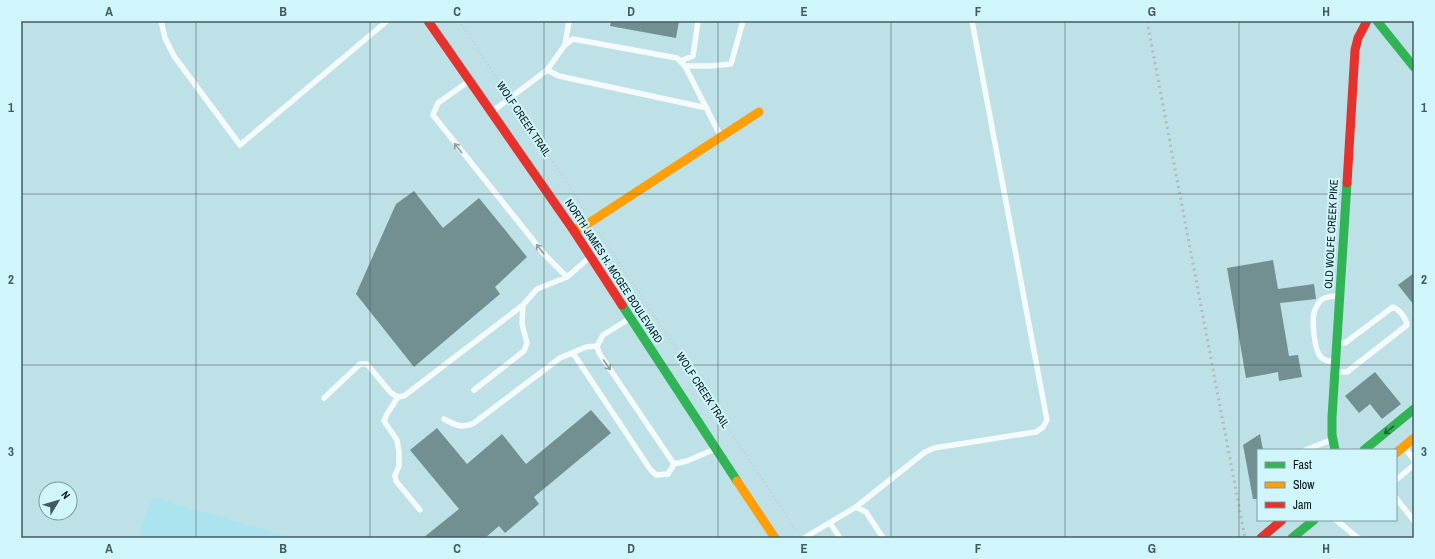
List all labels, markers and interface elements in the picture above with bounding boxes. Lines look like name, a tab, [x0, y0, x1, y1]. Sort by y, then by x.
text: A	[105, 3, 113, 20]
text: B	[279, 3, 287, 20]
text: C	[453, 3, 461, 20]
text: D	[627, 3, 635, 20]
text: E	[800, 3, 808, 20]
text: F	[975, 3, 982, 20]
text: G	[1148, 3, 1156, 20]
text: H	[1322, 3, 1330, 20]
street label: WOLF CREEK TRAIL	[494, 79, 554, 159]
text: 1	[8, 99, 14, 116]
text: 1	[1421, 99, 1427, 116]
one-way arrow	[454, 142, 463, 153]
street label: OLD WOLFE CREEK PIKE	[1321, 179, 1341, 289]
street label: NORTH JAMES H. MCGEE BOULEVARD	[562, 196, 666, 346]
one-way arrow	[536, 244, 545, 254]
text: 2	[8, 271, 14, 288]
text: 2	[1421, 271, 1427, 288]
street label: WOLF CREEK TRAIL	[673, 349, 733, 431]
one-way arrow	[603, 359, 611, 370]
one-way arrow	[1384, 425, 1394, 434]
text: 3	[8, 443, 14, 460]
text: 3	[1421, 443, 1427, 460]
legend	[1257, 449, 1397, 521]
text: Fast	[1293, 457, 1312, 473]
text: Slow	[1293, 477, 1315, 493]
north arrow	[38, 481, 78, 521]
text: N	[58, 488, 73, 502]
text: Jam	[1293, 497, 1312, 513]
text: A	[105, 540, 113, 557]
text: B	[279, 540, 287, 557]
text: C	[453, 540, 461, 557]
text: D	[627, 540, 635, 557]
text: E	[800, 540, 808, 557]
text: F	[975, 540, 982, 557]
text: G	[1148, 540, 1156, 557]
text: H	[1322, 540, 1330, 557]

